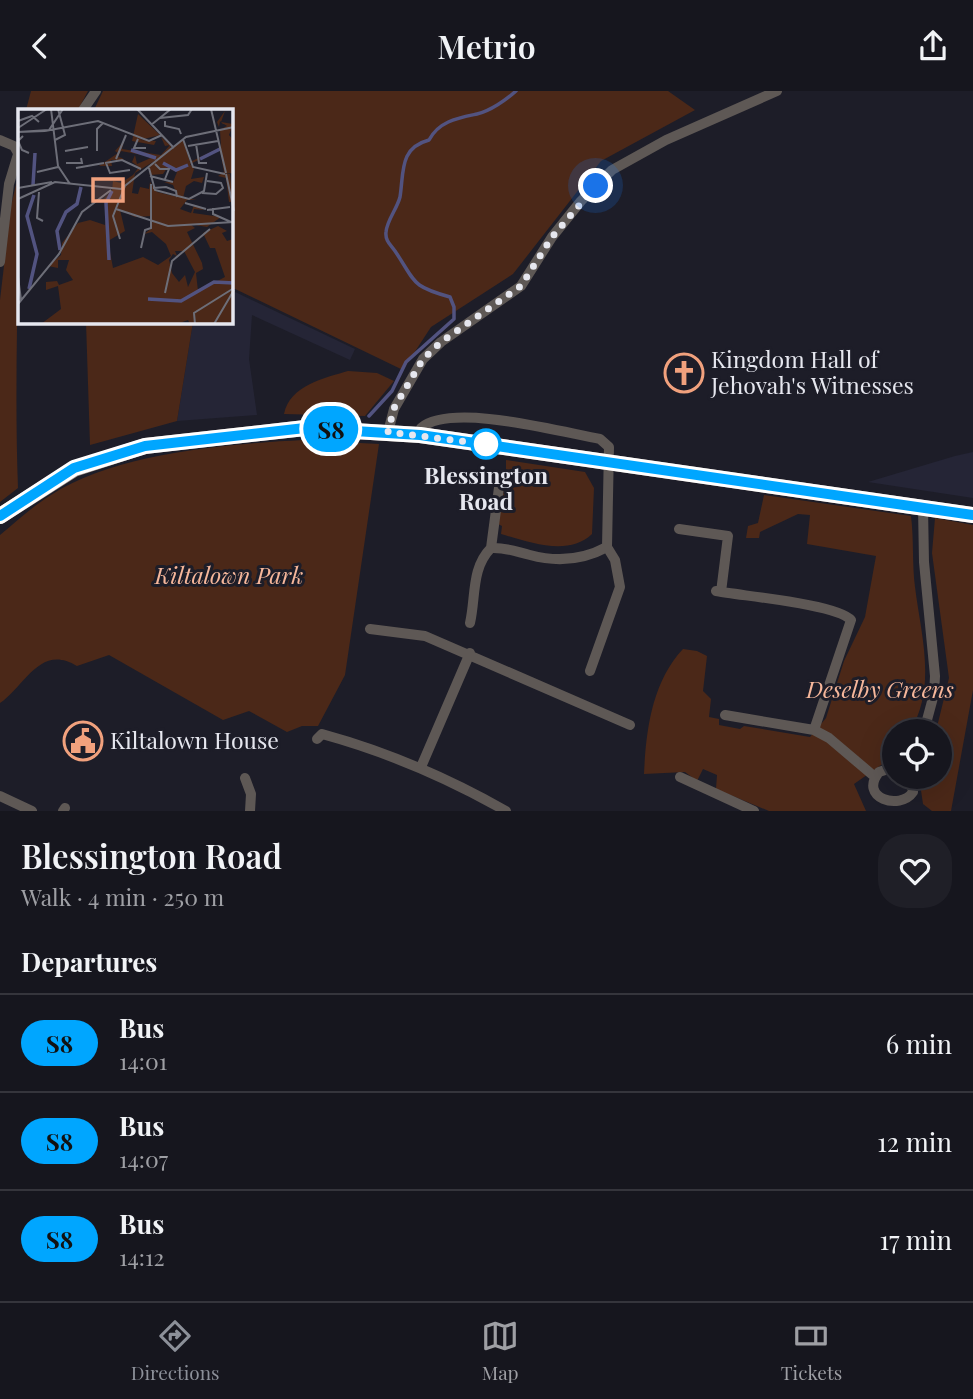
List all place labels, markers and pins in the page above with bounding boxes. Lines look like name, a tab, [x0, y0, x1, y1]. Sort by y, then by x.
place label: Kingdom Hall of Jehovah's Witnesses	[710, 343, 914, 400]
church icon: Kingdom Hall of Jehovah's Witnesses	[663, 352, 705, 394]
marker: Blessington Road	[471, 429, 501, 459]
place label: Blessington Road	[424, 459, 548, 516]
public building icon: Kiltalown House	[62, 720, 104, 762]
place label: Kiltalown House	[110, 724, 279, 755]

